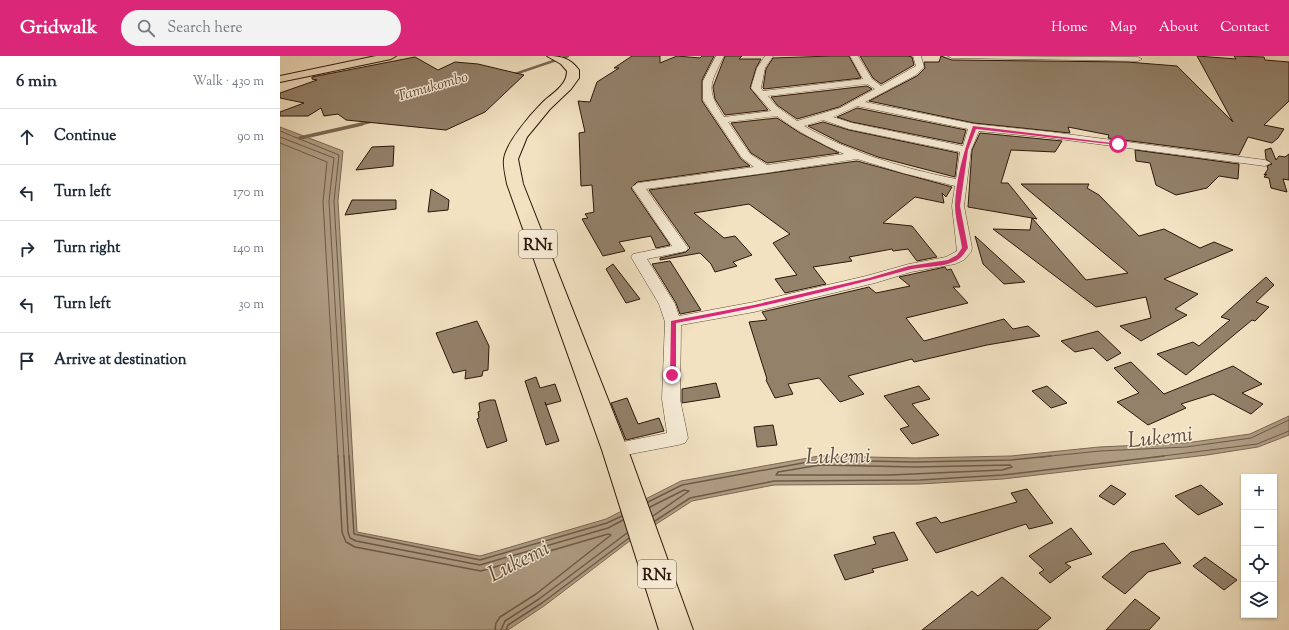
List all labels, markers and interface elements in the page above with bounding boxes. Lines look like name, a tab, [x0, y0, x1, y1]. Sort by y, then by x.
search box	[121, 10, 401, 46]
text: Gridwalk	[20, 15, 97, 42]
icon: search	[135, 17, 157, 39]
text: Search here	[167, 18, 243, 39]
text: Home	[1051, 18, 1088, 38]
text: Map	[1110, 18, 1137, 38]
text: About	[1159, 18, 1198, 38]
text: Contact	[1220, 18, 1269, 38]
water label: Tamukombo	[394, 67, 471, 108]
text: 6 min	[16, 70, 57, 94]
text: Walk · 430 m	[193, 73, 264, 91]
icon: ahead	[16, 126, 38, 148]
text: Continue	[54, 126, 116, 147]
text: 90 m	[237, 128, 264, 146]
route start	[1109, 135, 1127, 153]
icon: left	[16, 182, 38, 204]
text: Turn left	[54, 182, 111, 203]
text: 170 m	[233, 184, 264, 202]
road number: RN1	[519, 230, 557, 258]
icon: right	[16, 238, 38, 260]
text: Turn right	[54, 238, 120, 259]
text: 140 m	[233, 240, 264, 258]
icon: left	[16, 294, 38, 316]
text: Turn left	[54, 294, 111, 315]
text: 30 m	[238, 296, 264, 314]
icon: arrive	[16, 350, 38, 372]
text: Arrive at destination	[54, 350, 187, 371]
route end	[663, 366, 681, 384]
water label: Lukemi	[1126, 420, 1194, 458]
water label: Lukemi	[805, 441, 871, 475]
map controls	[1241, 474, 1277, 618]
button: +	[1241, 474, 1277, 510]
button: −	[1241, 510, 1277, 546]
water label: Lukemi	[483, 534, 556, 592]
button: locate	[1241, 546, 1277, 582]
road number: RN1	[638, 560, 676, 588]
button: layers	[1241, 582, 1277, 618]

